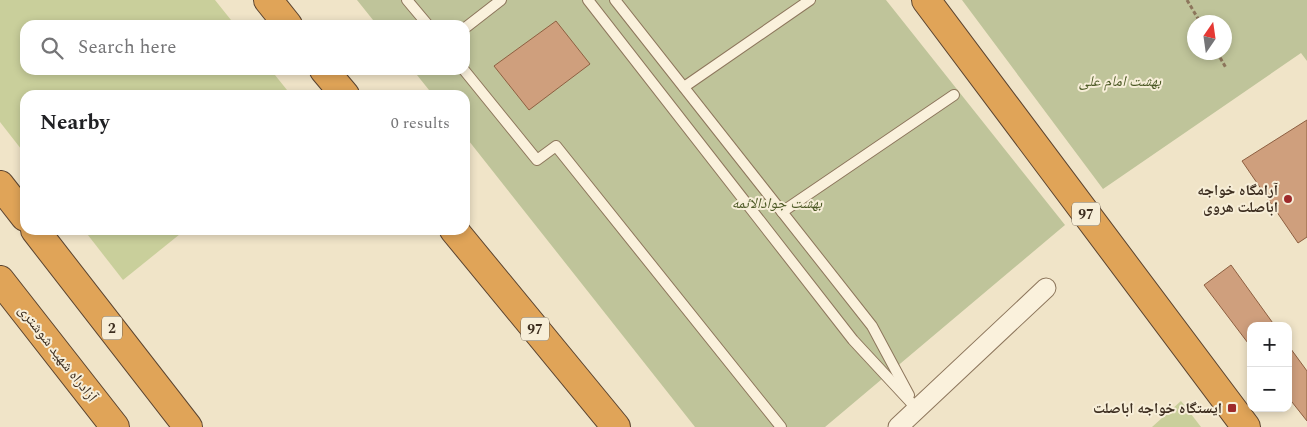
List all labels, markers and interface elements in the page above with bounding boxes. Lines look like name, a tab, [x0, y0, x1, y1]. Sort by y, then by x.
north arrow	[1187, 15, 1232, 60]
search box	[20, 20, 470, 75]
text: Search here	[78, 33, 177, 62]
icon: search	[38, 34, 66, 62]
park label: بهشت امام علی	[1079, 70, 1162, 93]
text: Nearby	[40, 107, 110, 139]
text: 0 results	[391, 111, 450, 135]
place label: آرامگاه خواجه اباصلت هروی	[1197, 179, 1279, 219]
park label: بهشت جوادالائمه	[732, 192, 823, 215]
marker: آرامگاه خواجه اباصلت هروی	[1282, 193, 1294, 205]
road number: 97	[1072, 202, 1100, 225]
street label: آزادراه شهید شوشتری	[12, 300, 104, 408]
road number: 2	[102, 316, 122, 339]
road number: 97	[521, 318, 549, 340]
map controls	[1247, 322, 1292, 412]
button: +	[1247, 322, 1292, 367]
button: −	[1247, 367, 1292, 412]
place label: ایستگاه خواجه اباصلت	[1093, 397, 1222, 420]
marker: ایستگاه خواجه اباصلت	[1226, 402, 1238, 414]

